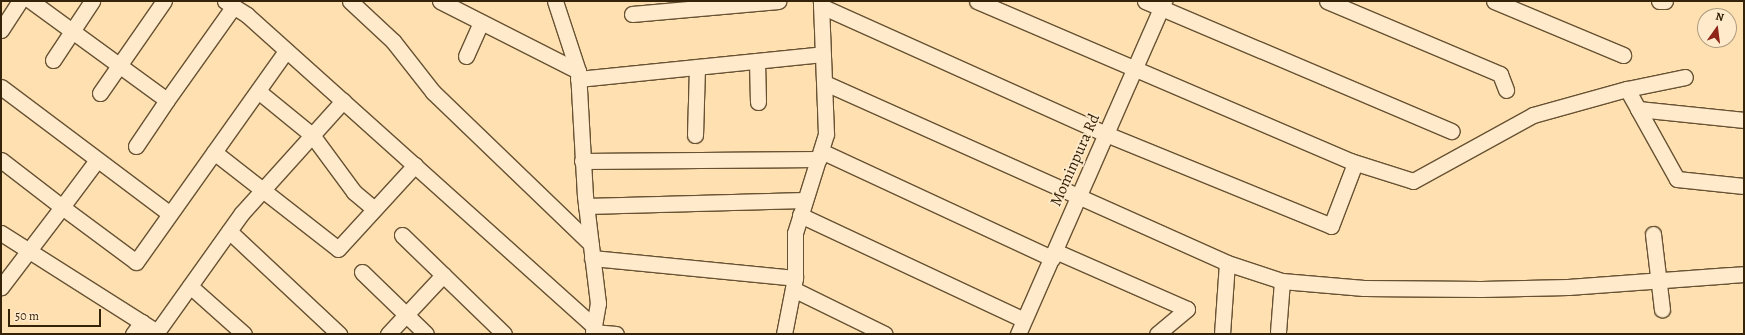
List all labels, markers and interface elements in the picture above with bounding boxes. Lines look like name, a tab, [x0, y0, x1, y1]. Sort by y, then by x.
north arrow	[1697, 8, 1737, 48]
text: N	[1714, 9, 1725, 25]
street label: Mominpura Rd	[1046, 111, 1104, 209]
scale bar	[10, 301, 103, 327]
text: 50 m	[15, 308, 39, 324]

